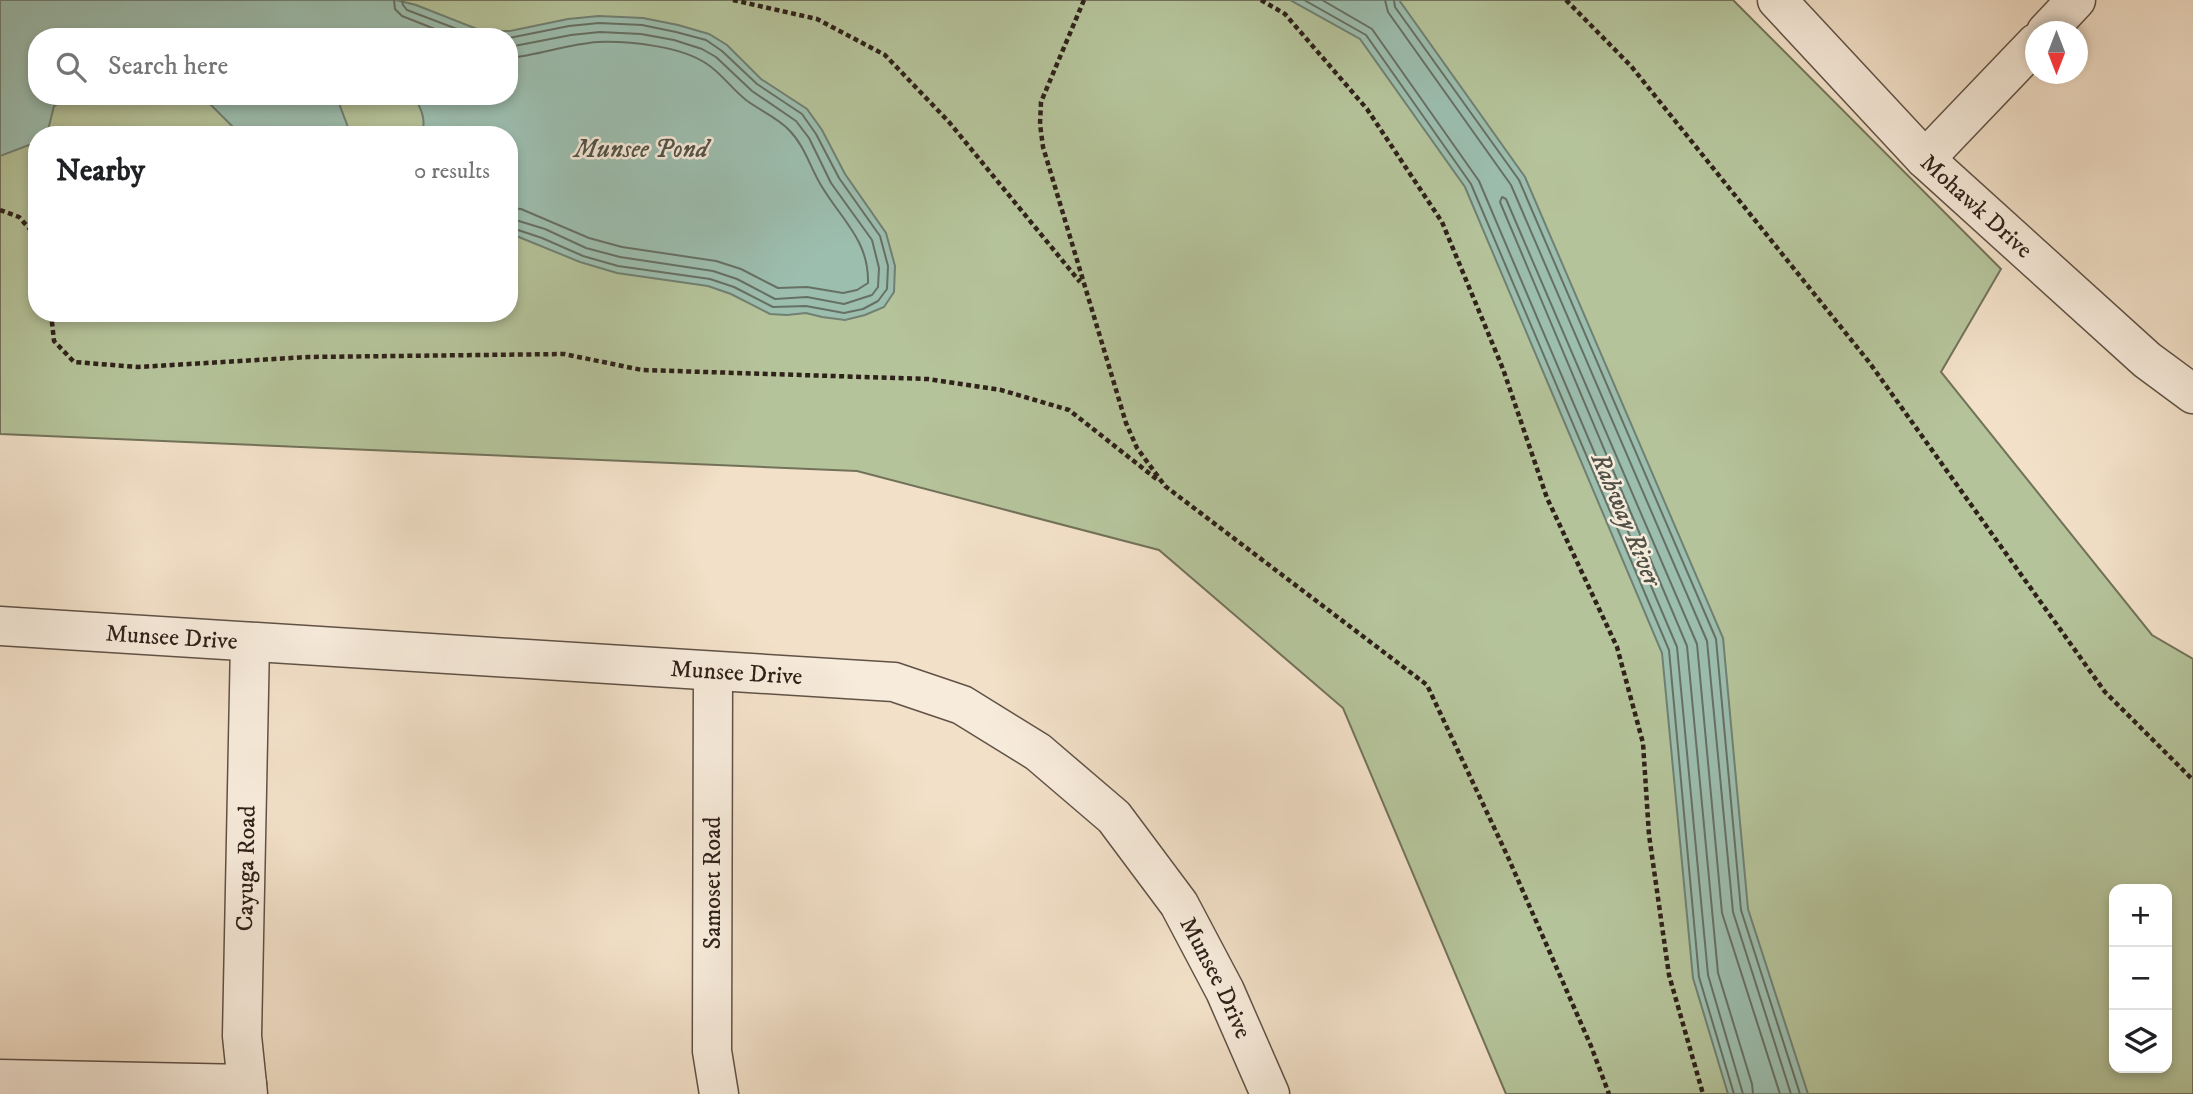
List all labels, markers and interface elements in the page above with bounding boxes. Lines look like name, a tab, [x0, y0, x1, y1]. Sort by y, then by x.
north arrow	[2025, 21, 2088, 84]
search box	[28, 28, 518, 105]
icon: search	[52, 48, 90, 86]
text: Search here	[108, 50, 228, 83]
water label: Munsee Pond	[572, 133, 712, 166]
street label: Mohawk Drive	[1914, 148, 2039, 265]
text: Nearby	[56, 153, 145, 190]
text: 0 results	[414, 157, 490, 186]
water label: Rahway River	[1582, 447, 1669, 593]
street label: Munsee Drive	[105, 619, 239, 657]
street label: Munsee Drive	[670, 654, 803, 692]
street label: Cayuga Road	[230, 805, 263, 932]
street label: Samoset Road	[698, 817, 728, 949]
map controls	[2109, 884, 2172, 1073]
button: +	[2109, 884, 2172, 947]
street label: Munsee Drive	[1173, 912, 1258, 1043]
button: −	[2109, 947, 2172, 1010]
button: layers	[2109, 1010, 2172, 1073]

